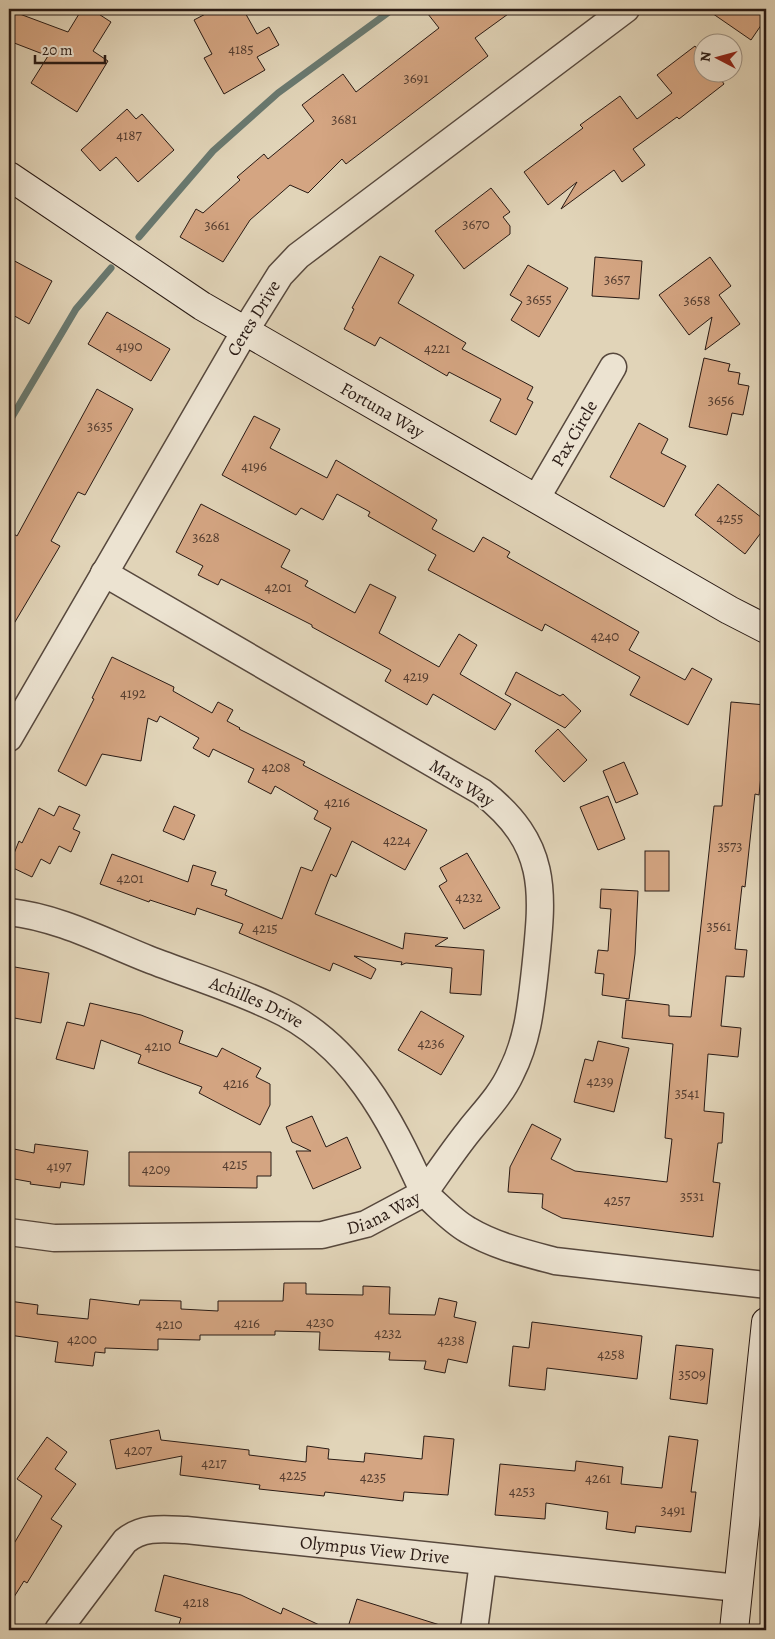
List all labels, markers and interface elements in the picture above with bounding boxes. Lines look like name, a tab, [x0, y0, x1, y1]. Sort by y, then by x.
scale bar	[35, 32, 105, 64]
north arrow	[692, 32, 742, 82]
house number: 4185	[228, 39, 254, 59]
text: 20 m	[42, 40, 73, 60]
text: N	[696, 51, 716, 63]
house number: 3691	[403, 68, 429, 88]
house number: 3681	[331, 109, 357, 129]
house number: 4187	[116, 125, 142, 145]
house number: 3670	[462, 214, 490, 234]
house number: 3661	[204, 215, 230, 235]
house number: 3657	[604, 269, 631, 289]
street label: Ceres Drive	[221, 275, 286, 360]
house number: 3655	[526, 289, 552, 309]
house number: 3658	[684, 290, 710, 310]
house number: 4190	[116, 336, 142, 356]
house number: 4221	[424, 338, 450, 358]
street label: Fortuna Way	[336, 376, 430, 444]
house number: 3656	[708, 390, 734, 410]
street label: Pax Circle	[546, 396, 603, 471]
house number: 3635	[87, 416, 113, 436]
house number: 4196	[241, 456, 267, 476]
house number: 4255	[717, 508, 743, 528]
house number: 3628	[192, 527, 220, 547]
house number: 4201	[264, 577, 292, 597]
house number: 4240	[591, 626, 619, 646]
house number: 4219	[403, 666, 429, 686]
house number: 4192	[120, 683, 146, 703]
street label: Mars Way	[425, 754, 500, 813]
house number: 4208	[261, 757, 291, 777]
house number: 4216	[324, 792, 350, 812]
house number: 4224	[383, 830, 411, 850]
house number: 3573	[717, 836, 743, 856]
house number: 4201	[116, 868, 144, 888]
house number: 4232	[455, 887, 483, 907]
house number: 3561	[707, 916, 731, 936]
house number: 4215	[252, 918, 278, 938]
street label: Achilles Drive	[205, 970, 308, 1034]
house number: 4236	[417, 1033, 445, 1053]
house number: 4210	[144, 1036, 172, 1056]
house number: 4239	[587, 1071, 614, 1091]
house number: 4216	[223, 1073, 249, 1093]
house number: 3541	[675, 1083, 699, 1103]
house number: 4215	[222, 1154, 248, 1174]
house number: 4197	[46, 1156, 72, 1176]
house number: 4209	[142, 1159, 171, 1179]
street label: Diana Way	[344, 1185, 425, 1240]
house number: 3531	[680, 1186, 704, 1206]
house number: 4257	[604, 1190, 631, 1210]
house number: 4230	[306, 1312, 334, 1332]
house number: 4216	[234, 1313, 260, 1333]
house number: 4210	[155, 1314, 183, 1334]
house number: 4232	[374, 1323, 402, 1343]
house number: 4200	[67, 1329, 97, 1349]
house number: 4238	[437, 1330, 465, 1350]
house number: 4258	[597, 1344, 625, 1364]
house number: 3509	[678, 1364, 706, 1384]
house number: 4207	[124, 1440, 153, 1460]
house number: 4217	[201, 1453, 227, 1473]
house number: 4225	[279, 1465, 307, 1485]
house number: 4235	[360, 1467, 386, 1487]
house number: 4261	[585, 1468, 611, 1488]
house number: 4253	[509, 1481, 535, 1501]
house number: 3491	[661, 1500, 686, 1520]
street label: Olympus View Drive	[299, 1530, 451, 1570]
house number: 4218	[183, 1592, 209, 1612]

